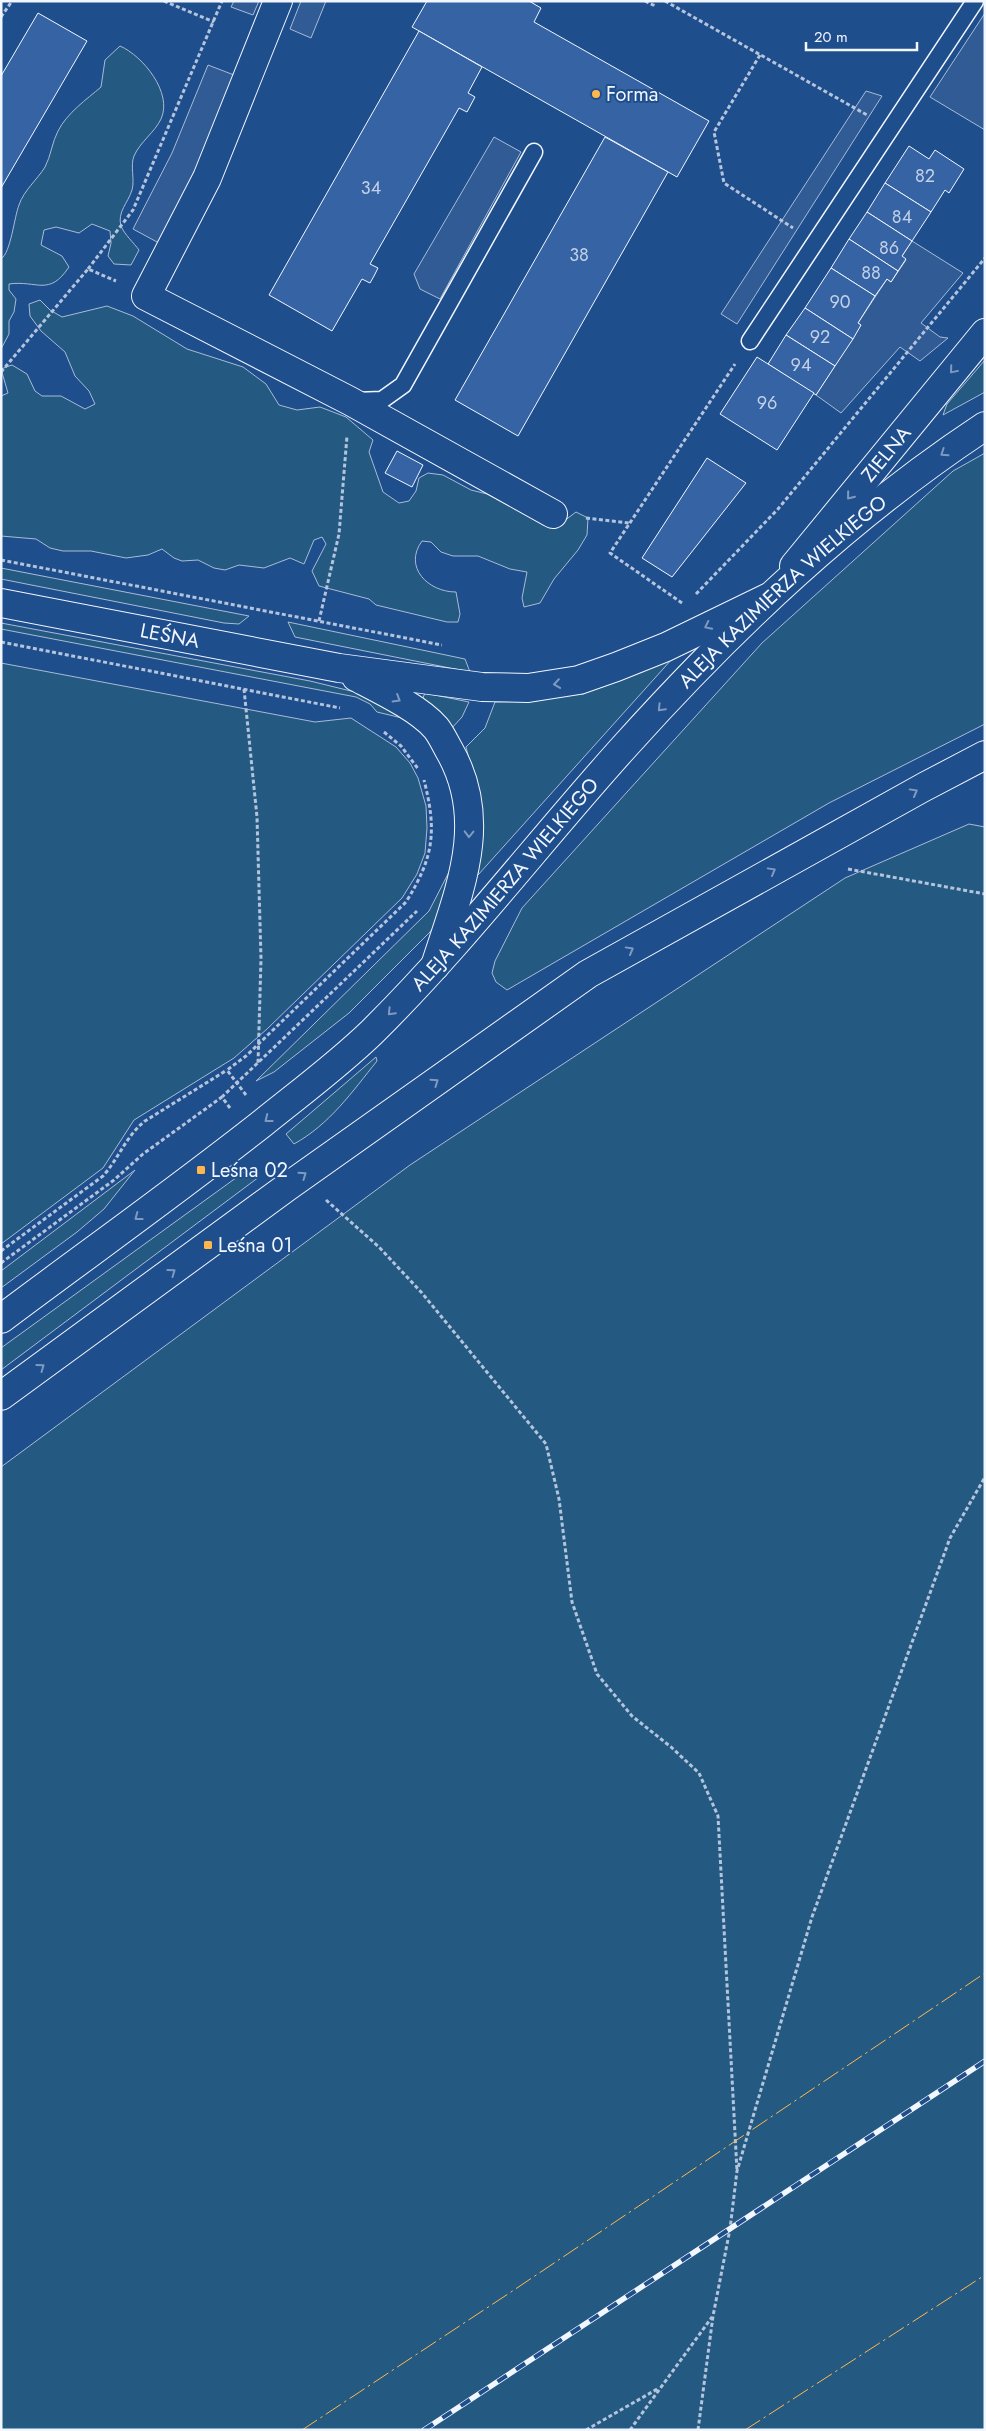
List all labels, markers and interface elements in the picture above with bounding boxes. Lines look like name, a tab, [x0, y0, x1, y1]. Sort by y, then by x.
scale bar	[806, 20, 917, 52]
text: 20 m	[814, 26, 848, 48]
place label: Forma	[606, 80, 658, 109]
marker: Forma	[590, 88, 602, 100]
house number: 82	[915, 163, 935, 189]
house number: 34	[361, 175, 381, 201]
house number: 84	[892, 204, 912, 230]
house number: 86	[879, 235, 899, 261]
house number: 38	[569, 242, 589, 268]
house number: 88	[861, 260, 881, 286]
house number: 90	[829, 289, 851, 315]
house number: 92	[810, 324, 830, 350]
house number: 94	[791, 352, 811, 378]
one-way arrow	[950, 365, 959, 374]
house number: 96	[757, 390, 777, 416]
street label: ZIELNA	[855, 419, 918, 488]
one-way arrow	[940, 447, 950, 456]
street label: ALEJA KAZIMIERZA WIELKIEGO	[672, 488, 893, 695]
one-way arrow	[848, 490, 856, 499]
street label: LEŚNA	[138, 616, 203, 656]
one-way arrow	[704, 620, 713, 630]
one-way arrow	[553, 678, 562, 688]
one-way arrow	[392, 693, 401, 703]
one-way arrow	[658, 702, 667, 711]
street label: ALEJA KAZIMIERZA WIELKIEGO	[405, 771, 606, 998]
one-way arrow	[909, 788, 918, 798]
one-way arrow	[464, 831, 474, 839]
one-way arrow	[767, 867, 776, 877]
one-way arrow	[625, 946, 634, 956]
one-way arrow	[387, 1007, 396, 1016]
one-way arrow	[430, 1078, 439, 1088]
one-way arrow	[265, 1113, 274, 1121]
place label: Leśna 02	[211, 1156, 288, 1185]
marker: Leśna 02	[195, 1164, 207, 1176]
one-way arrow	[297, 1172, 307, 1181]
one-way arrow	[135, 1211, 144, 1219]
place label: Leśna 01	[218, 1231, 292, 1260]
marker: Leśna 01	[202, 1239, 214, 1251]
one-way arrow	[166, 1269, 175, 1277]
one-way arrow	[35, 1365, 44, 1373]

